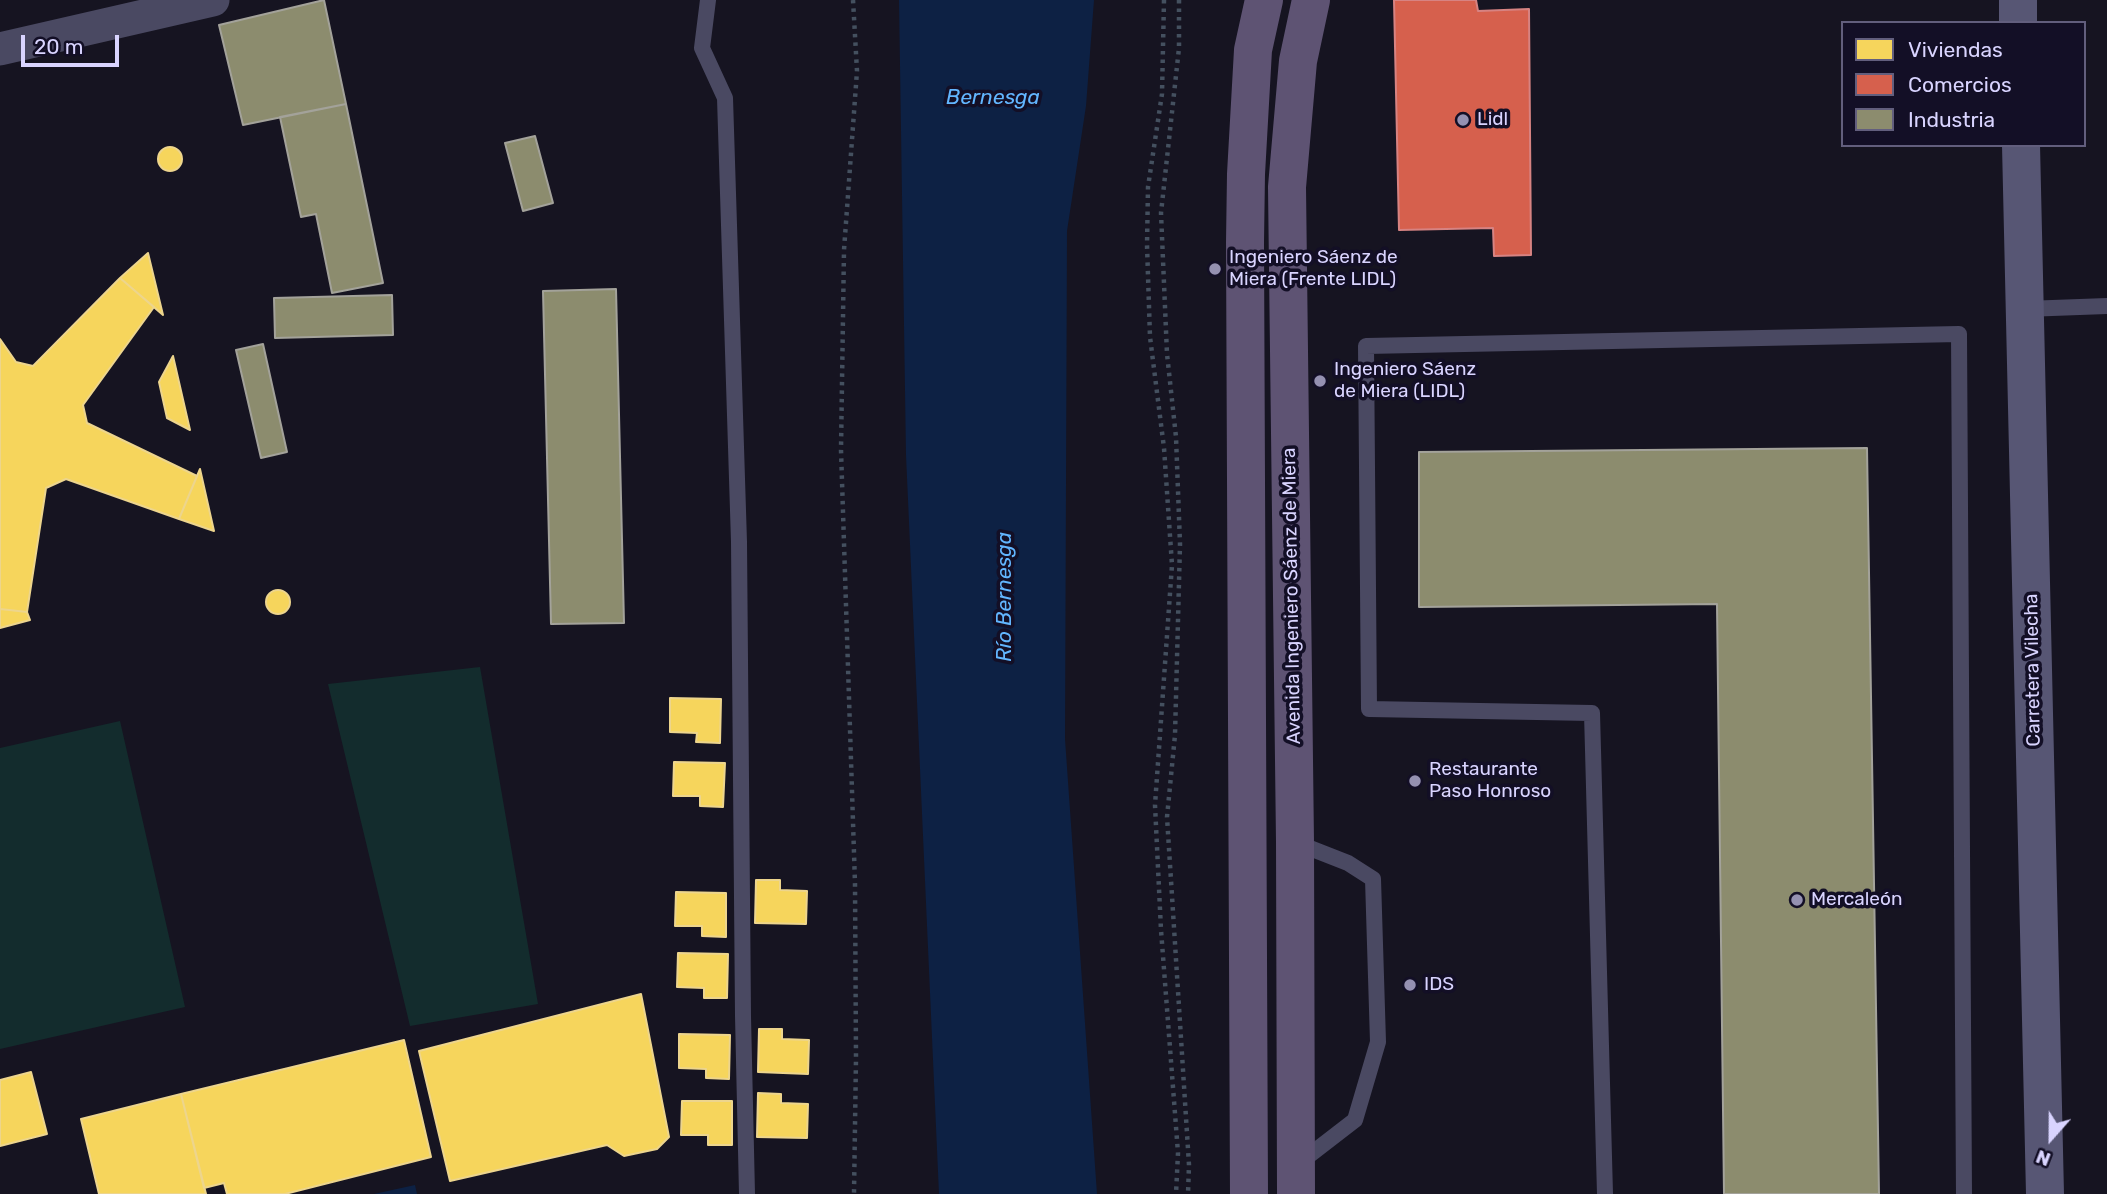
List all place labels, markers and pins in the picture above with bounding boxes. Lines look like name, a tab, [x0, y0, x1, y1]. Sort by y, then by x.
place label: Lidl	[1477, 109, 1508, 131]
marker: Lidl	[1455, 112, 1471, 128]
place label: Ingeniero Sáenz de Miera (Frente LIDL)	[1229, 247, 1398, 291]
marker: Ingeniero Sáenz de Miera (Frente LIDL)	[1207, 261, 1223, 277]
place label: Ingeniero Sáenz de Miera (LIDL)	[1334, 359, 1476, 403]
marker: Ingeniero Sáenz de Miera (LIDL)	[1312, 373, 1328, 389]
place label: Restaurante Paso Honroso	[1429, 759, 1551, 803]
marker: Restaurante Paso Honroso	[1407, 773, 1423, 789]
place label: Mercaleón	[1811, 889, 1902, 911]
marker: Mercaleón	[1789, 892, 1805, 908]
place label: IDS	[1424, 974, 1454, 996]
marker: IDS	[1402, 977, 1418, 993]

